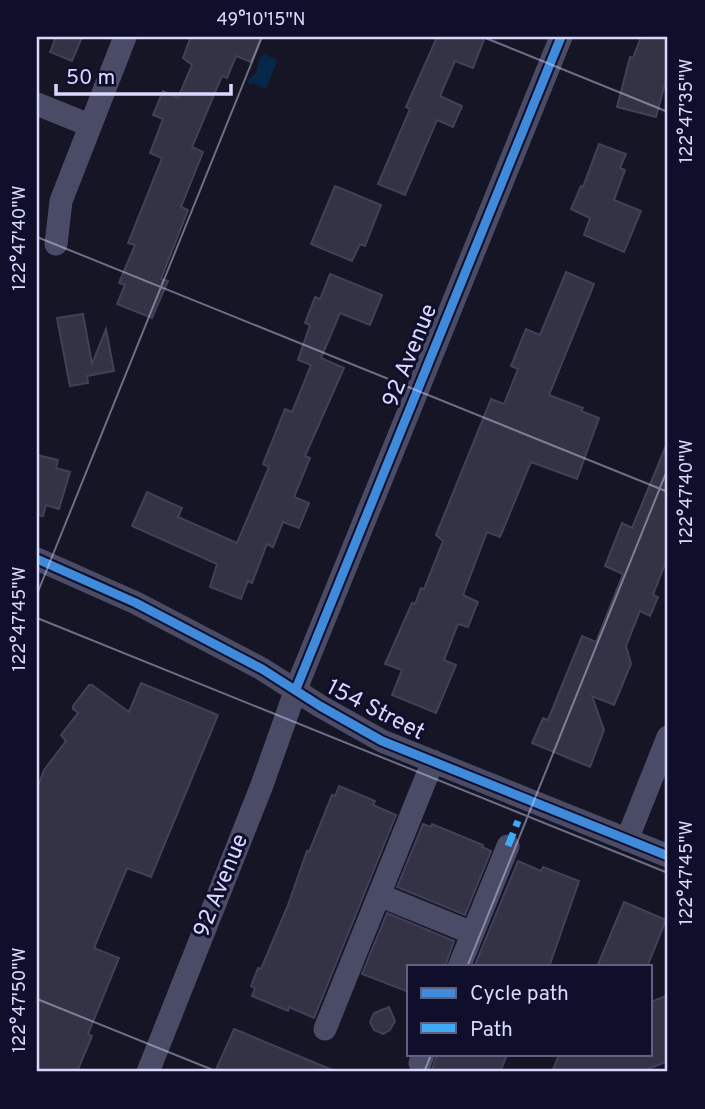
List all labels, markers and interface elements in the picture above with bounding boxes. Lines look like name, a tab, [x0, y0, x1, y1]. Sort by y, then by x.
text: 49°10'15"N	[216, 9, 306, 32]
scale bar	[56, 52, 231, 96]
text: 122°47'35"W	[676, 59, 699, 163]
text: 50 m	[66, 65, 115, 92]
text: 122°47'40"W	[9, 185, 32, 291]
street label: 92 Avenue	[377, 300, 445, 412]
text: 122°47'40"W	[676, 439, 699, 545]
text: 122°47'45"W	[9, 566, 32, 672]
street label: 154 Street	[321, 674, 429, 748]
text: 122°47'45"W	[676, 820, 699, 926]
street label: 92 Avenue	[188, 830, 256, 942]
text: 122°47'50"W	[9, 947, 32, 1053]
legend	[407, 965, 652, 1056]
text: Cycle path	[470, 981, 569, 1008]
text: Path	[470, 1017, 513, 1044]

